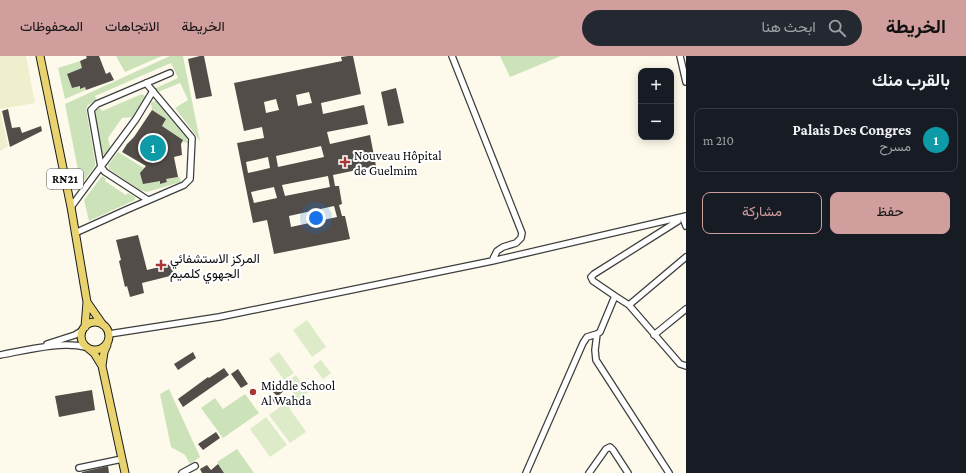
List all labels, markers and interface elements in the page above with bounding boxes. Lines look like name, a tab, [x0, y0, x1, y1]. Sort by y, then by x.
search box	[582, 10, 862, 46]
text: الخريطة	[886, 16, 946, 37]
icon: search	[826, 17, 848, 39]
text: المحفوظات	[20, 18, 83, 34]
text: الاتجاهات	[105, 18, 159, 34]
text: الخريطة	[181, 18, 225, 34]
text: ابحث هنا	[762, 19, 816, 35]
map controls	[638, 68, 674, 140]
button: +	[638, 68, 674, 104]
text: بالقرب منك	[872, 71, 950, 90]
button: −	[638, 104, 674, 140]
text: Palais Des Congres	[793, 122, 911, 138]
pin: 1	[140, 133, 166, 163]
text: 210 m	[703, 133, 734, 148]
text: 1	[934, 133, 938, 148]
text: مسرح	[879, 139, 911, 154]
place label: Nouveau Hôpital de Guelmim	[354, 148, 442, 178]
marker: Nouveau Hôpital de Guelmim	[339, 156, 351, 168]
road number: RN21	[47, 169, 83, 189]
button: مشاركة	[702, 192, 822, 234]
button: حفظ	[830, 192, 950, 234]
your location	[306, 208, 326, 228]
place label: المركز الاستشفائي الجهوي كلميم	[170, 251, 260, 284]
marker: المركز الاستشفائي الجهوي كلميم	[155, 259, 167, 271]
place label: Middle School Al Wahda	[261, 378, 336, 408]
marker: Middle School Al Wahda	[248, 387, 258, 397]

